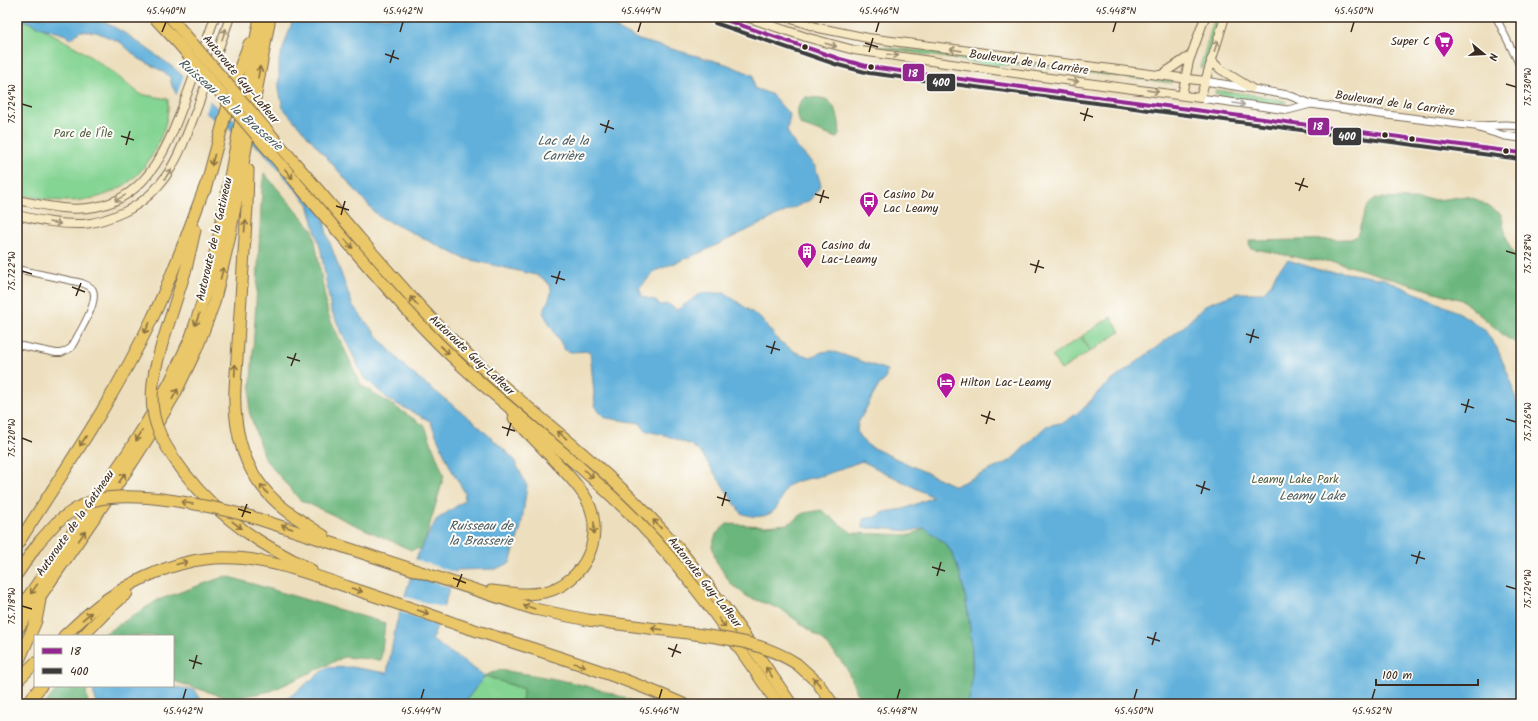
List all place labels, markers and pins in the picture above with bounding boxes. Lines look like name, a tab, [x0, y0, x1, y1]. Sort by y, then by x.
supermarket icon: Super C	[1433, 30, 1455, 58]
place label: Super C	[1391, 32, 1430, 51]
unlabelled marker	[800, 42, 810, 52]
unlabelled marker	[866, 62, 876, 72]
unlabelled marker	[1380, 130, 1390, 140]
unlabelled marker	[1407, 134, 1417, 144]
unlabelled marker	[1501, 146, 1511, 156]
place label: Casino Du Lac Leamy	[883, 185, 938, 218]
bus stop icon: Casino Du Lac Leamy	[858, 190, 880, 218]
place label: Casino du Lac-Leamy	[821, 236, 877, 269]
building icon: Casino du Lac-Leamy	[796, 241, 818, 269]
hotel icon: Hilton Lac-Leamy	[935, 371, 957, 399]
place label: Hilton Lac-Leamy	[960, 373, 1051, 392]

